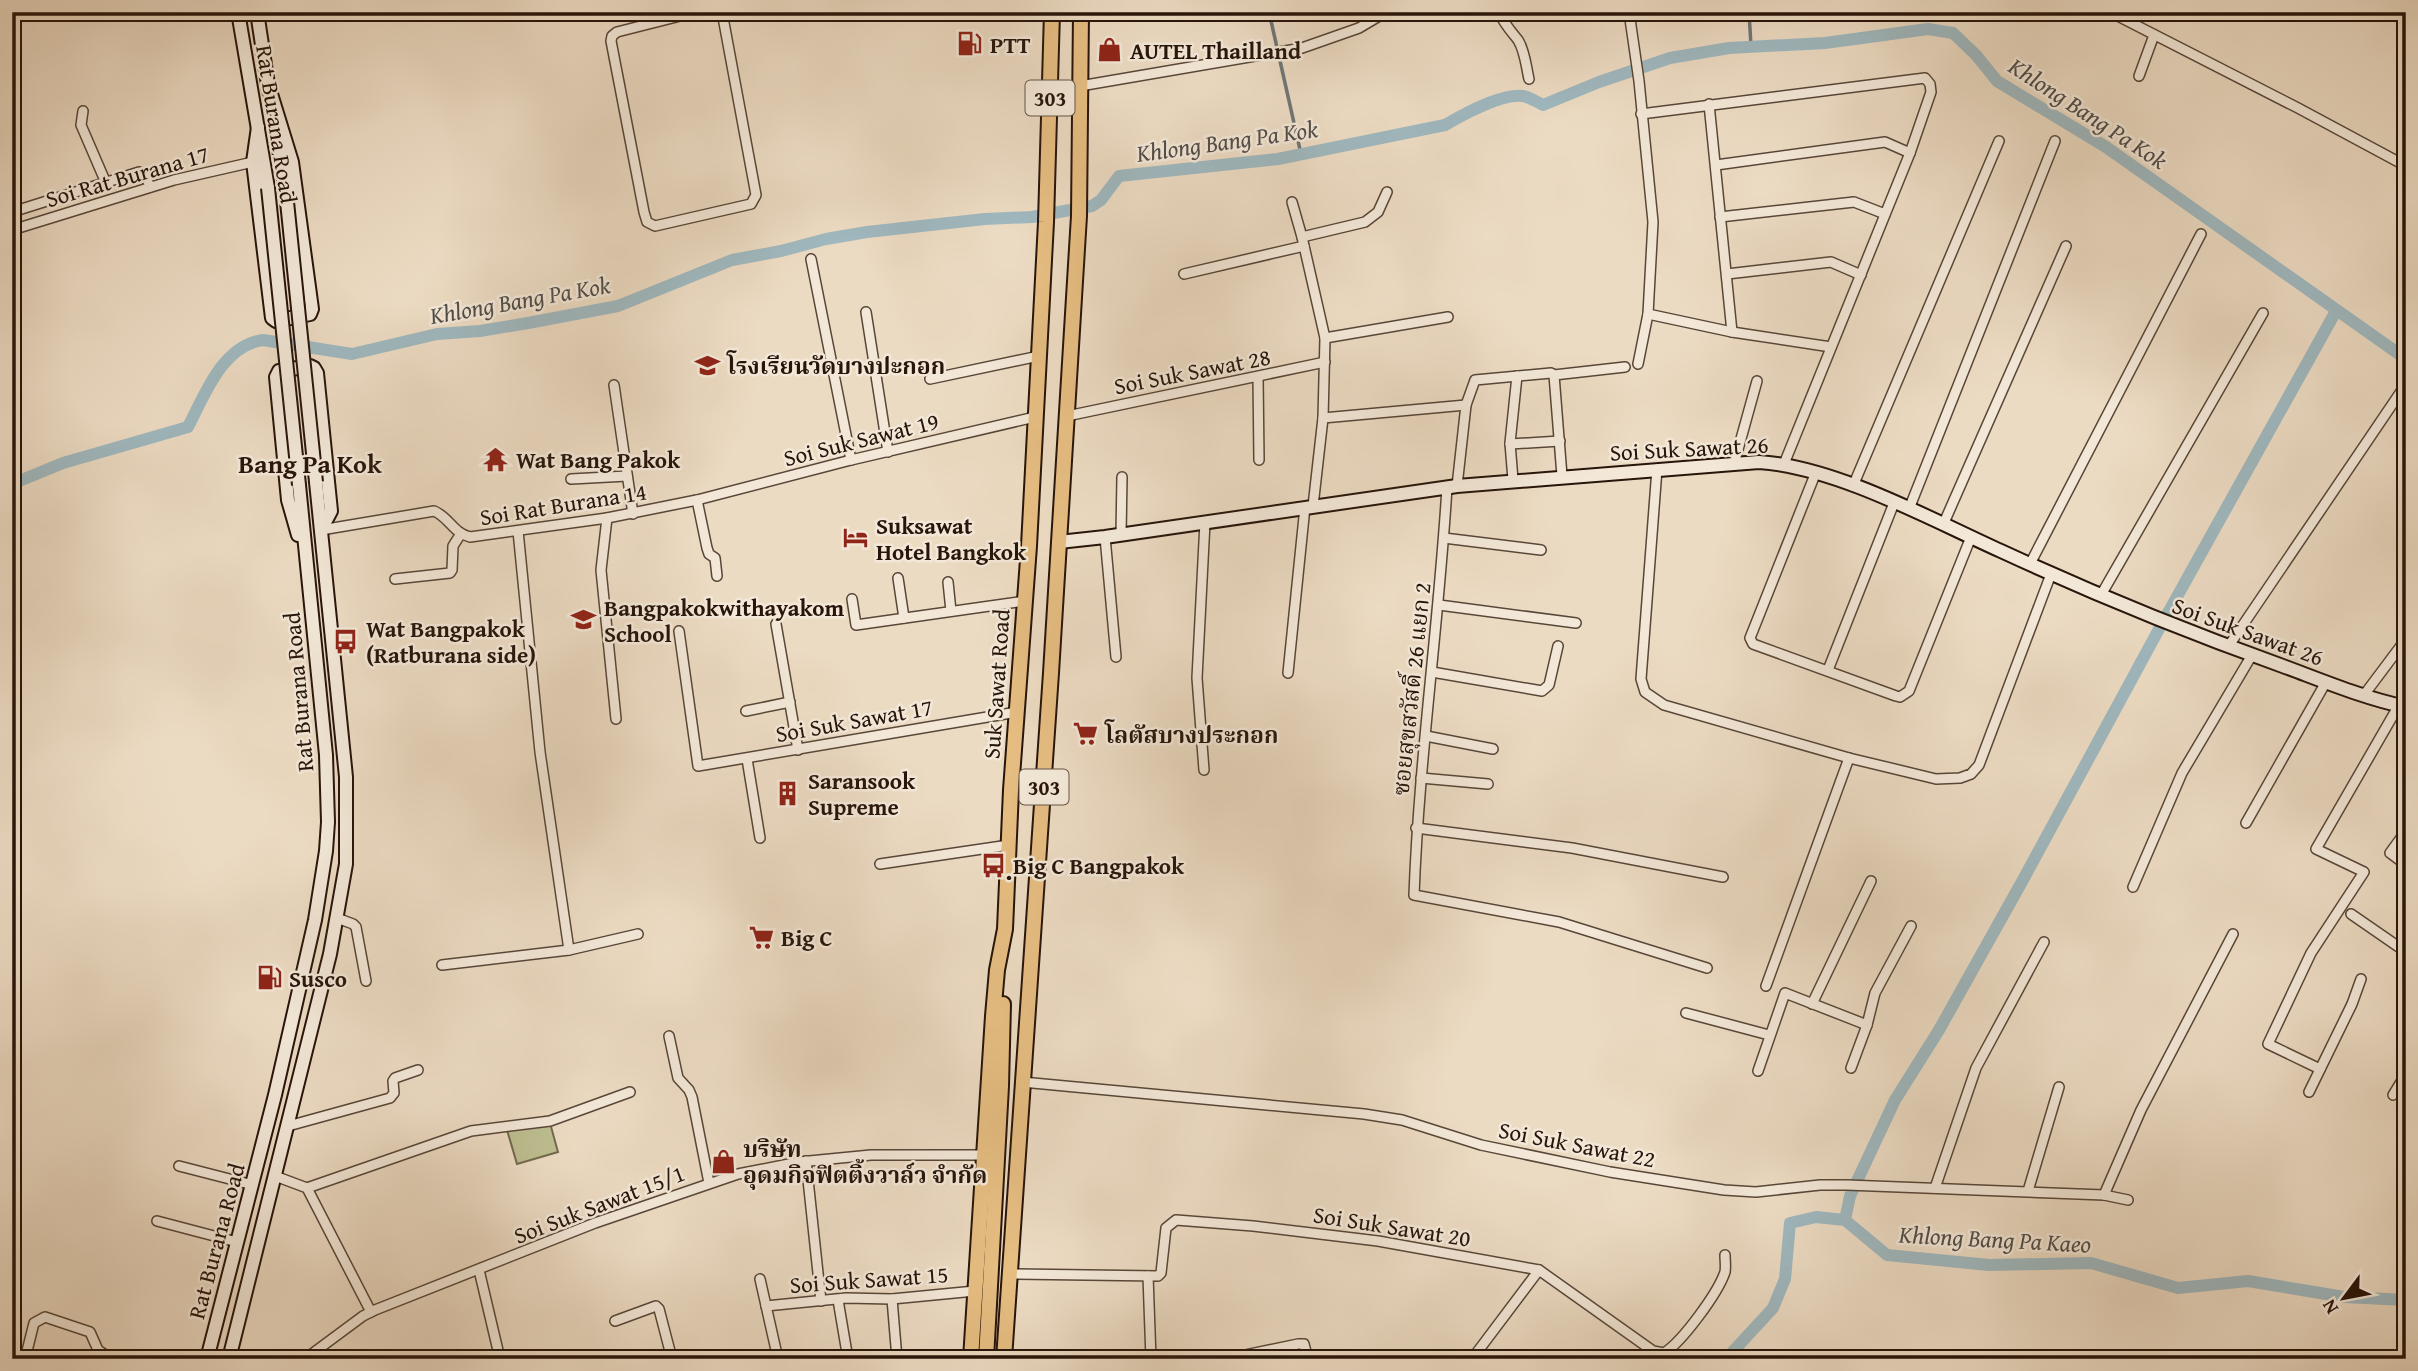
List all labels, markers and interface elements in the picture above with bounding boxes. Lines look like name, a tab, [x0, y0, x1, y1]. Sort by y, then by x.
place label: PTT	[990, 28, 1031, 61]
fuel station icon: PTT	[956, 30, 984, 58]
place label: AUTEL Thailland	[1130, 34, 1302, 67]
shop icon: AUTEL Thailland	[1096, 36, 1124, 64]
street label: Rat Burana Road	[248, 42, 306, 206]
water label: Khlong Bang Pa Kok	[2001, 48, 2174, 177]
road number: 303	[1026, 80, 1074, 116]
water label: Khlong Bang Pa Kok	[1133, 111, 1320, 171]
street label: Soi Rat Burana 17	[42, 137, 212, 215]
water label: Khlong Bang Pa Kok	[426, 267, 613, 333]
street label: Soi Suk Sawat 28	[1111, 340, 1273, 402]
place label: โรงเรียนวัดบางปะกอก	[726, 349, 945, 382]
school or university icon: โรงเรียนวัดบางปะกอก	[693, 351, 721, 379]
street label: Soi Suk Sawat 19	[780, 404, 942, 474]
street label: Soi Suk Sawat 26	[1609, 427, 1769, 469]
place label: Wat Bang Pakok	[516, 443, 681, 476]
district label: Bang Pa Kok	[238, 444, 382, 483]
temple icon: Wat Bang Pakok	[482, 445, 510, 473]
street label: Soi Rat Burana 14	[477, 475, 649, 533]
place label: Suksawat Hotel Bangkok	[876, 509, 1027, 568]
hotel icon: Suksawat Hotel Bangkok	[842, 524, 870, 552]
street label: ซอยสุขสวัสดิ์ 26 แยก 2	[1383, 581, 1439, 797]
street label: Soi Suk Sawat 26	[2168, 588, 2328, 674]
place label: Bangpakokwithayakom School	[604, 591, 844, 650]
school or university icon: Bangpakokwithayakom School	[570, 606, 598, 634]
street label: Suk Sawat Road	[974, 607, 1018, 760]
street label: Rat Burana Road	[275, 610, 321, 773]
place label: Wat Bangpakok (Ratburana side)	[366, 612, 536, 671]
bus stop icon: Wat Bangpakok (Ratburana side)	[332, 627, 360, 655]
street label: Soi Suk Sawat 17	[773, 690, 935, 750]
place label: โลตัสบางประกอก	[1104, 718, 1279, 751]
supermarket icon: โลตัสบางประกอก	[1071, 720, 1099, 748]
place label: Saransook Supreme	[808, 764, 916, 823]
road number: 303	[1020, 770, 1068, 804]
building icon: Saransook Supreme	[774, 779, 802, 807]
place label: ฺBig C Bangpakok	[1006, 849, 1185, 882]
bus stop icon: ฺBig C Bangpakok	[979, 851, 1007, 879]
place label: Big C	[781, 921, 833, 954]
supermarket icon: Big C	[747, 923, 775, 951]
place label: Susco	[289, 962, 347, 995]
fuel station icon: Susco	[255, 964, 283, 992]
street label: Soi Suk Sawat 22	[1496, 1113, 1658, 1175]
place label: บริษัท อุดมกิจฟิตติ้งวาล์ว จำกัด	[743, 1132, 987, 1191]
shop icon: บริษัท อุดมกิจฟิตติ้งวาล์ว จำกัด	[709, 1147, 737, 1175]
street label: Soi Suk Sawat 15/1	[509, 1156, 689, 1252]
street label: Rat Burana Road	[179, 1159, 253, 1322]
street label: Soi Suk Sawat 20	[1311, 1197, 1473, 1255]
water label: Khlong Bang Pa Kaeo	[1897, 1216, 2092, 1262]
street label: Soi Suk Sawat 15	[789, 1257, 949, 1301]
north arrow	[2310, 1262, 2380, 1332]
text: N	[2314, 1294, 2345, 1320]

